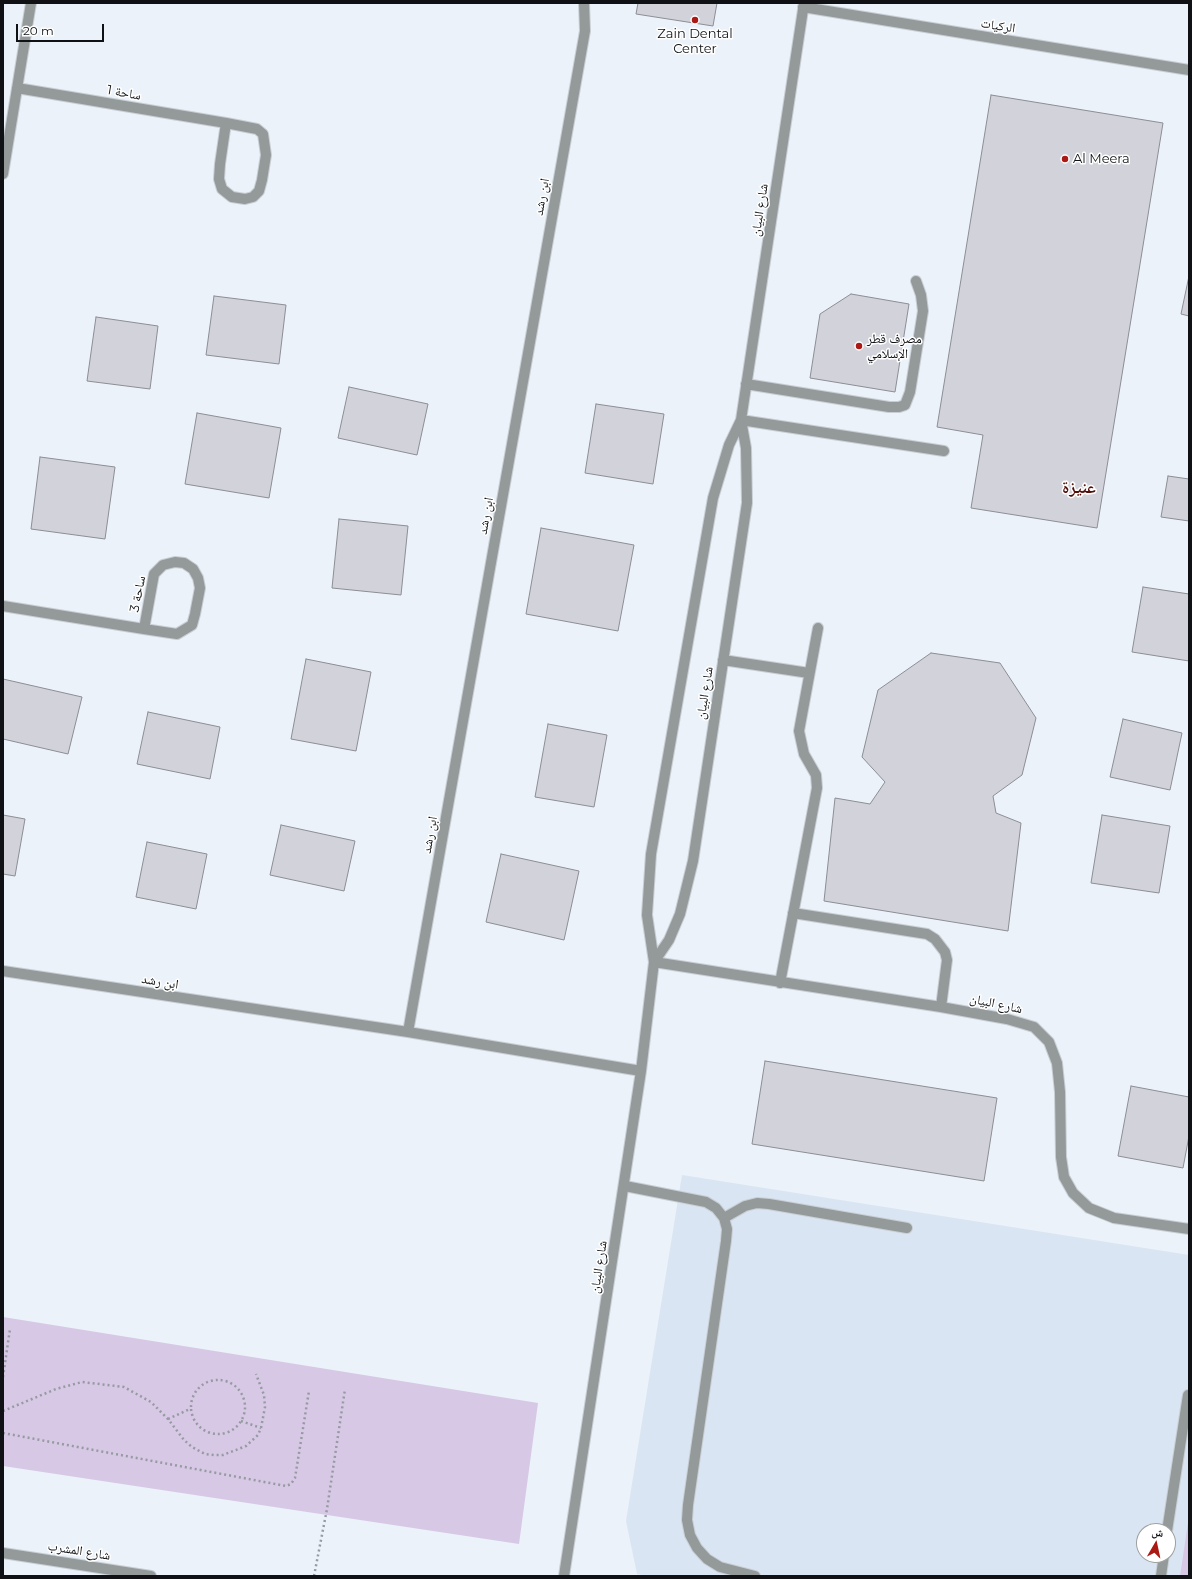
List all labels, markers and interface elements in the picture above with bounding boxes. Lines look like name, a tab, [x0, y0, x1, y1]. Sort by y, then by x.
marker: Zain Dental Center	[690, 15, 700, 25]
scale bar	[18, 16, 106, 42]
street label: الركيات	[980, 16, 1016, 36]
text: 20 m	[23, 23, 54, 38]
place label: Zain Dental Center	[657, 26, 733, 57]
street label: ساحة 1	[106, 82, 142, 104]
place label: Al Meera	[1073, 151, 1130, 167]
marker: Al Meera	[1060, 154, 1070, 164]
street label: ابن رشد	[531, 177, 553, 217]
street label: شارع البيان	[748, 182, 772, 238]
place label: مصرف قطر الإسلامي	[867, 331, 922, 362]
marker: مصرف قطر الإسلامي	[854, 341, 864, 351]
district label: عنيزة	[1062, 478, 1096, 498]
street label: ابن رشد	[475, 496, 497, 536]
street label: ساحة 3	[127, 574, 149, 614]
street label: شارع البيان	[693, 665, 717, 721]
street label: ابن رشد	[419, 815, 441, 855]
street label: ابن رشد	[140, 971, 180, 993]
street label: شارع البيان	[968, 991, 1024, 1017]
street label: شارع البيان	[587, 1239, 611, 1295]
north arrow	[1136, 1523, 1176, 1563]
text: ش	[1151, 1524, 1165, 1540]
street label: شارع المشرب	[47, 1538, 111, 1564]

